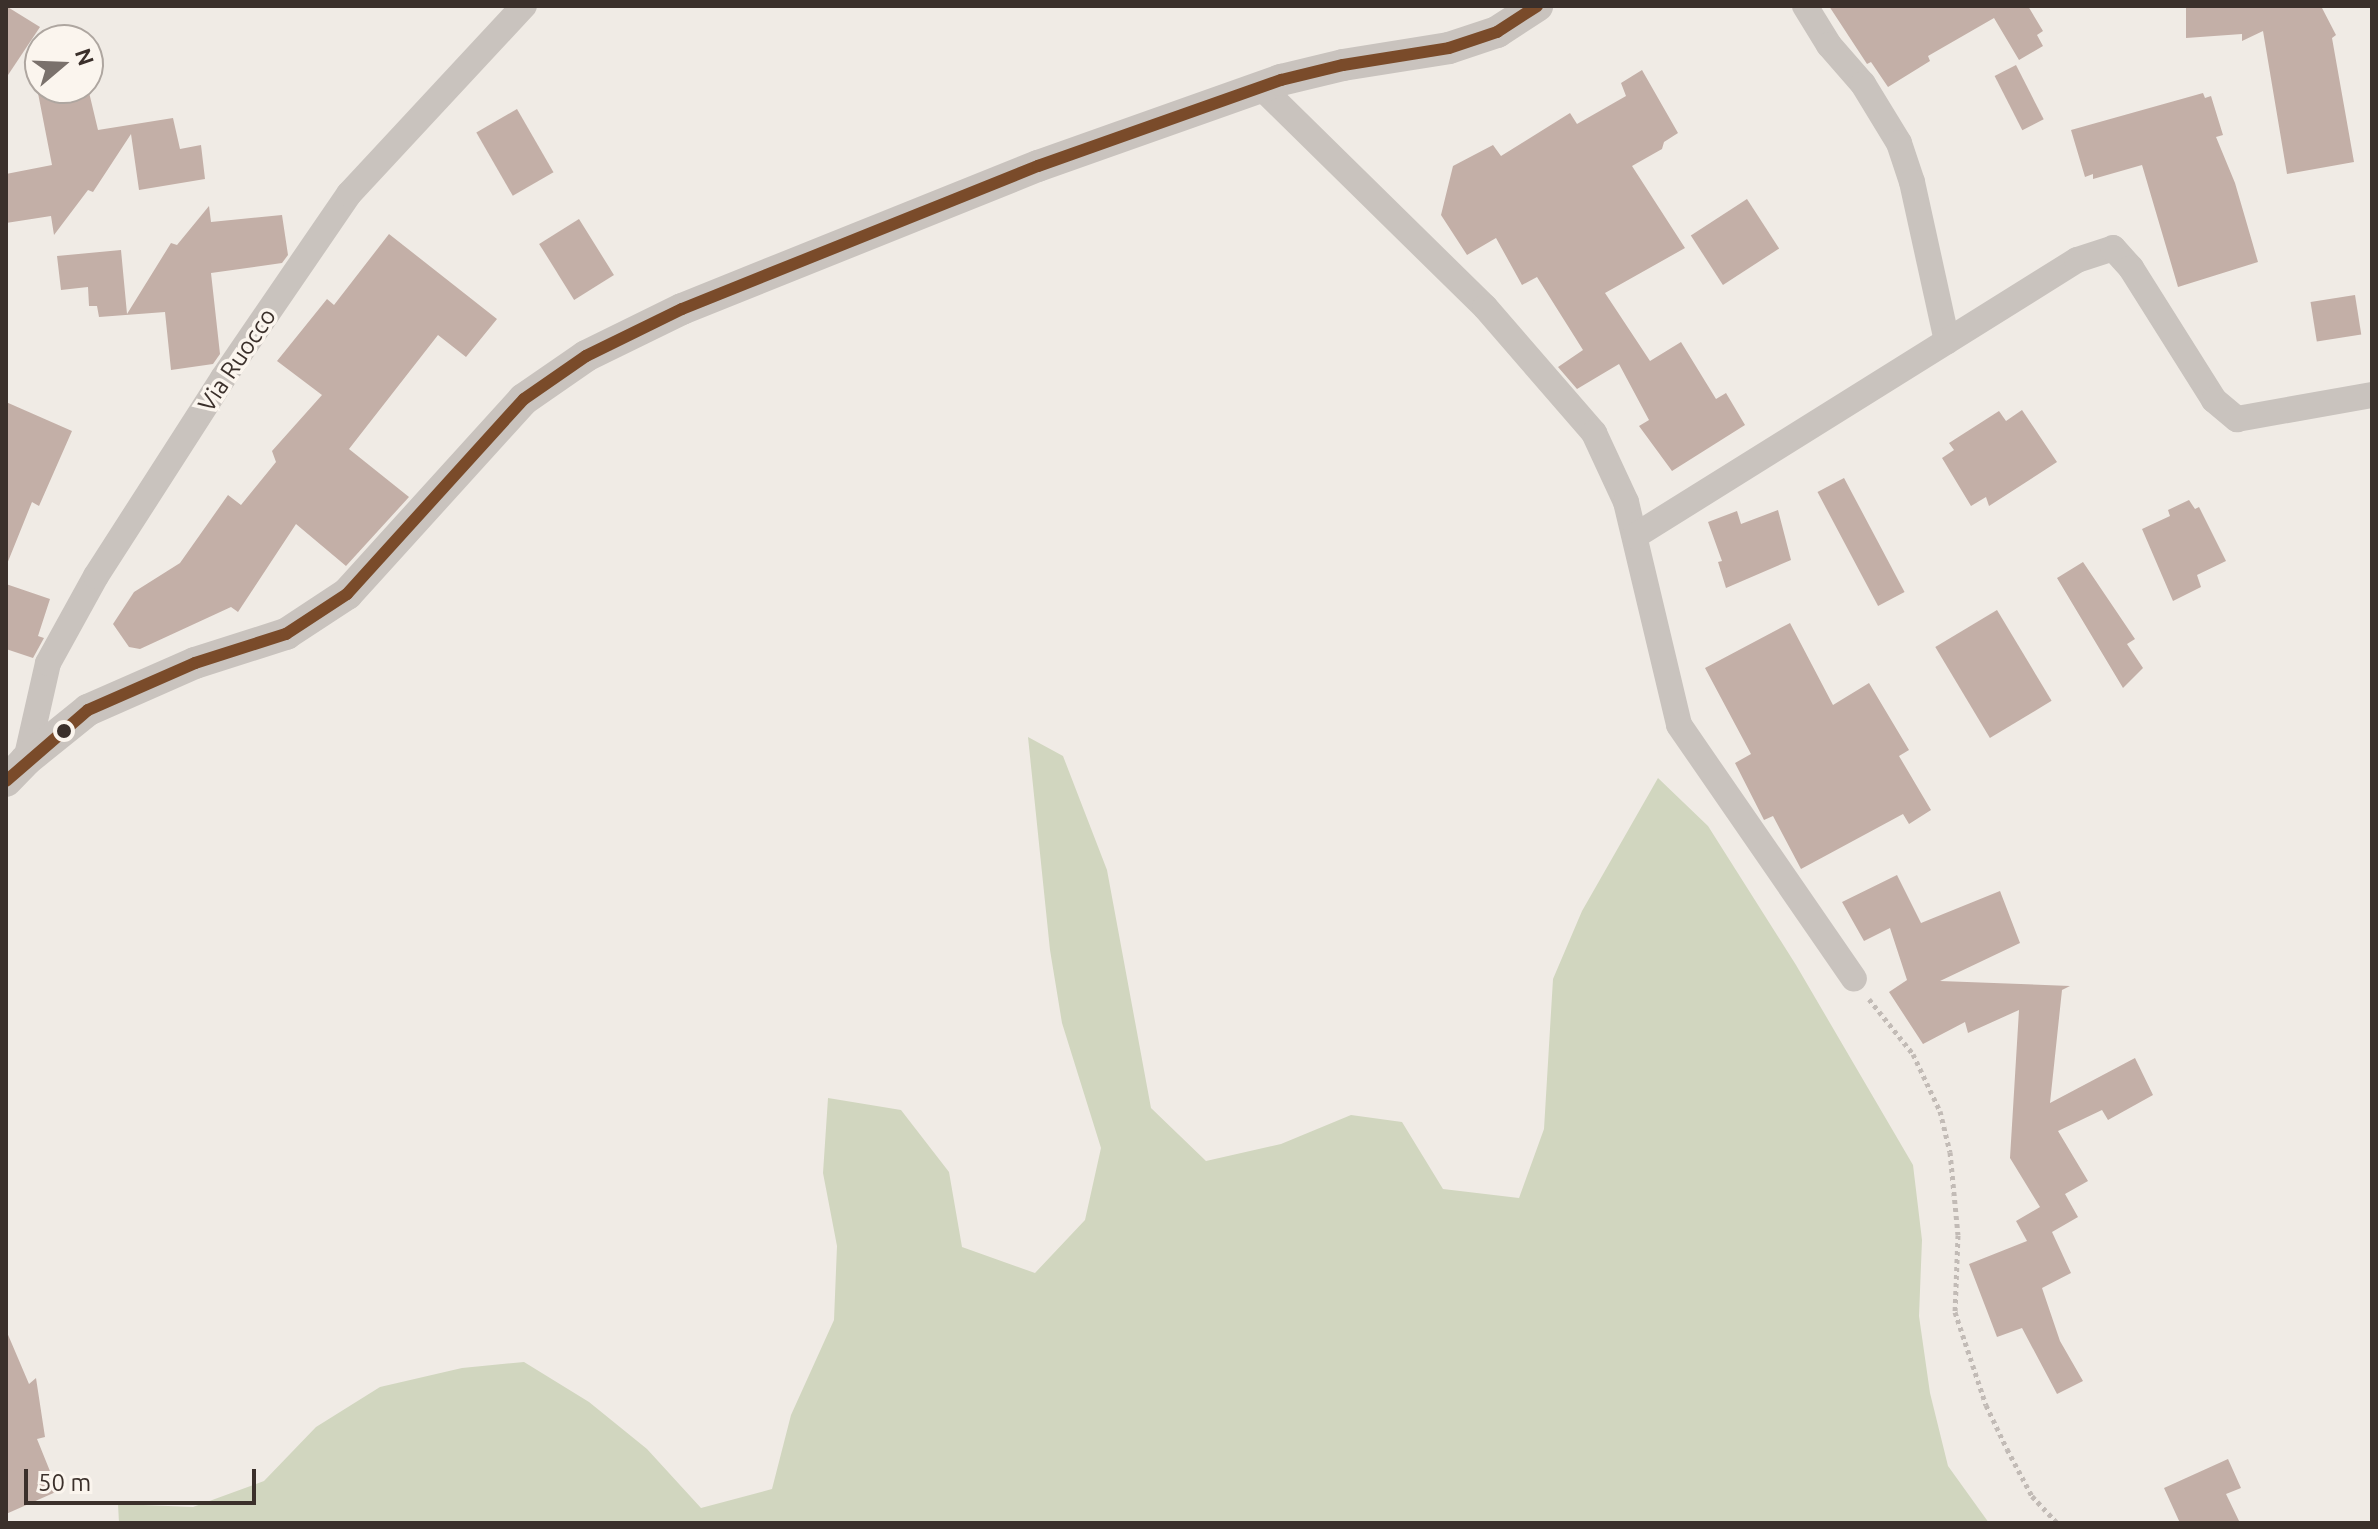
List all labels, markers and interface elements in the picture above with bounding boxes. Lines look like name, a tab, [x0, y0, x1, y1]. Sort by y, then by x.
north arrow	[24, 24, 104, 104]
text: N	[71, 45, 100, 69]
street label: Via Ruocco	[192, 303, 282, 417]
unlabelled marker	[56, 723, 72, 739]
scale bar	[28, 1453, 260, 1503]
text: 50 m	[38, 1469, 91, 1496]

